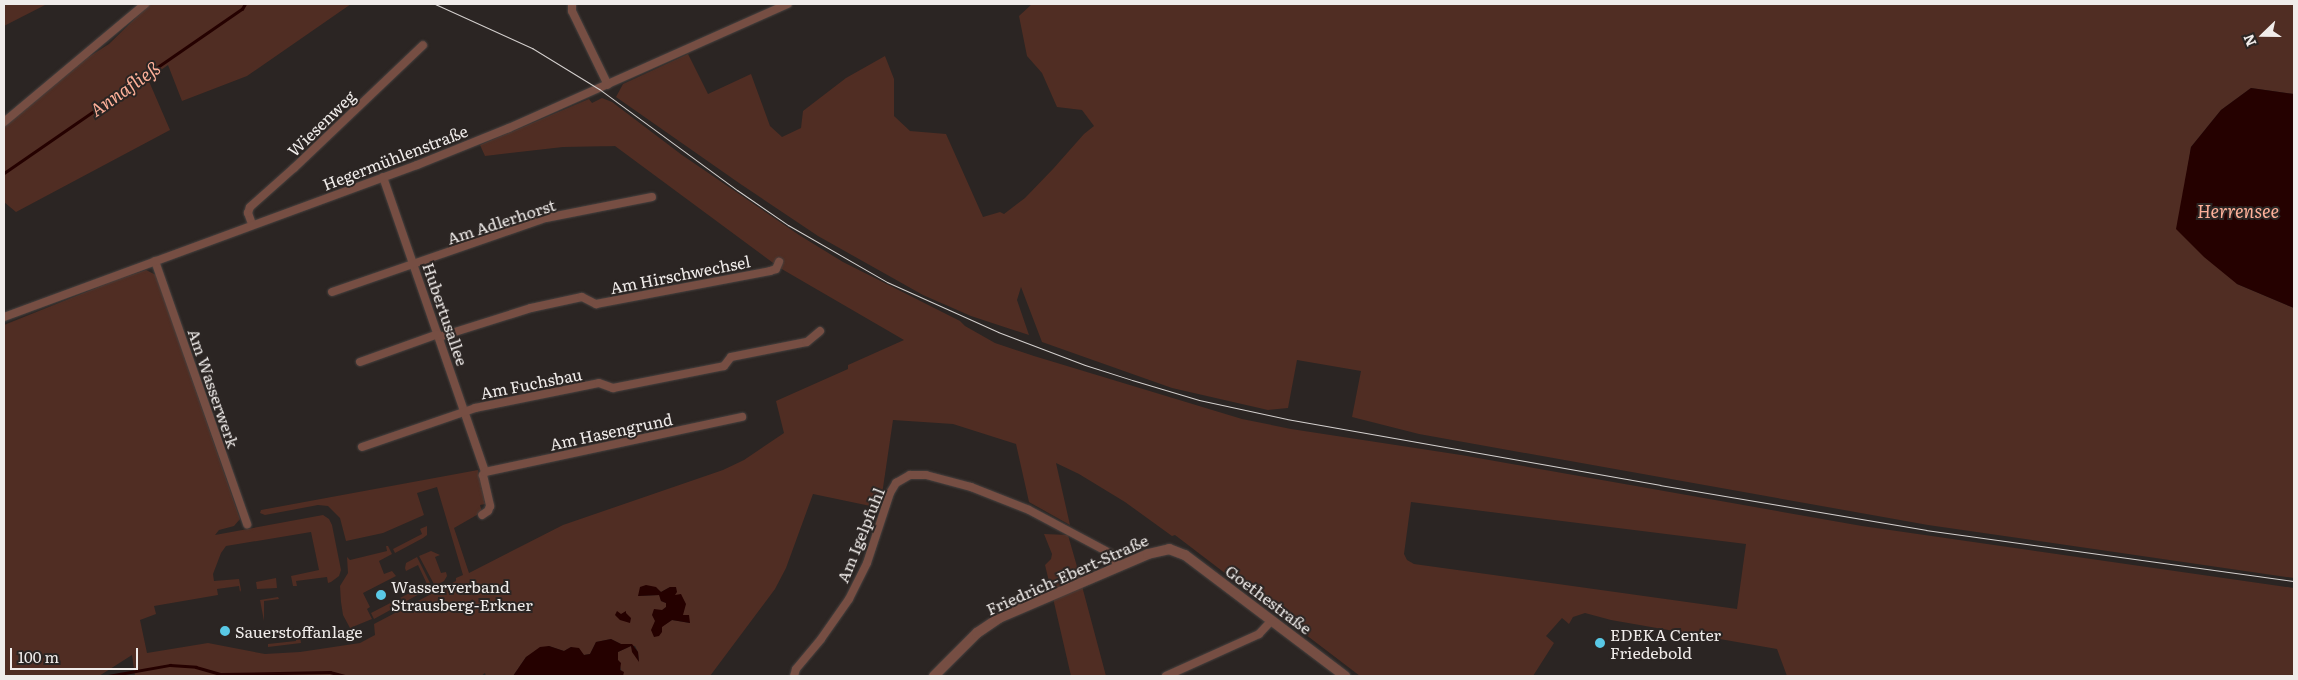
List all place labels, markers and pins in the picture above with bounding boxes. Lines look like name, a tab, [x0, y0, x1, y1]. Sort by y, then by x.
place label: Wasserverband Strausberg-Erkner	[391, 576, 533, 614]
marker: Wasserverband Strausberg-Erkner	[375, 589, 387, 601]
place label: Sauerstoffanlage	[235, 621, 363, 641]
place label: EDEKA Center Friedebold	[1610, 624, 1721, 662]
marker: Sauerstoffanlage	[219, 625, 231, 637]
marker: EDEKA Center Friedebold	[1594, 637, 1606, 649]

